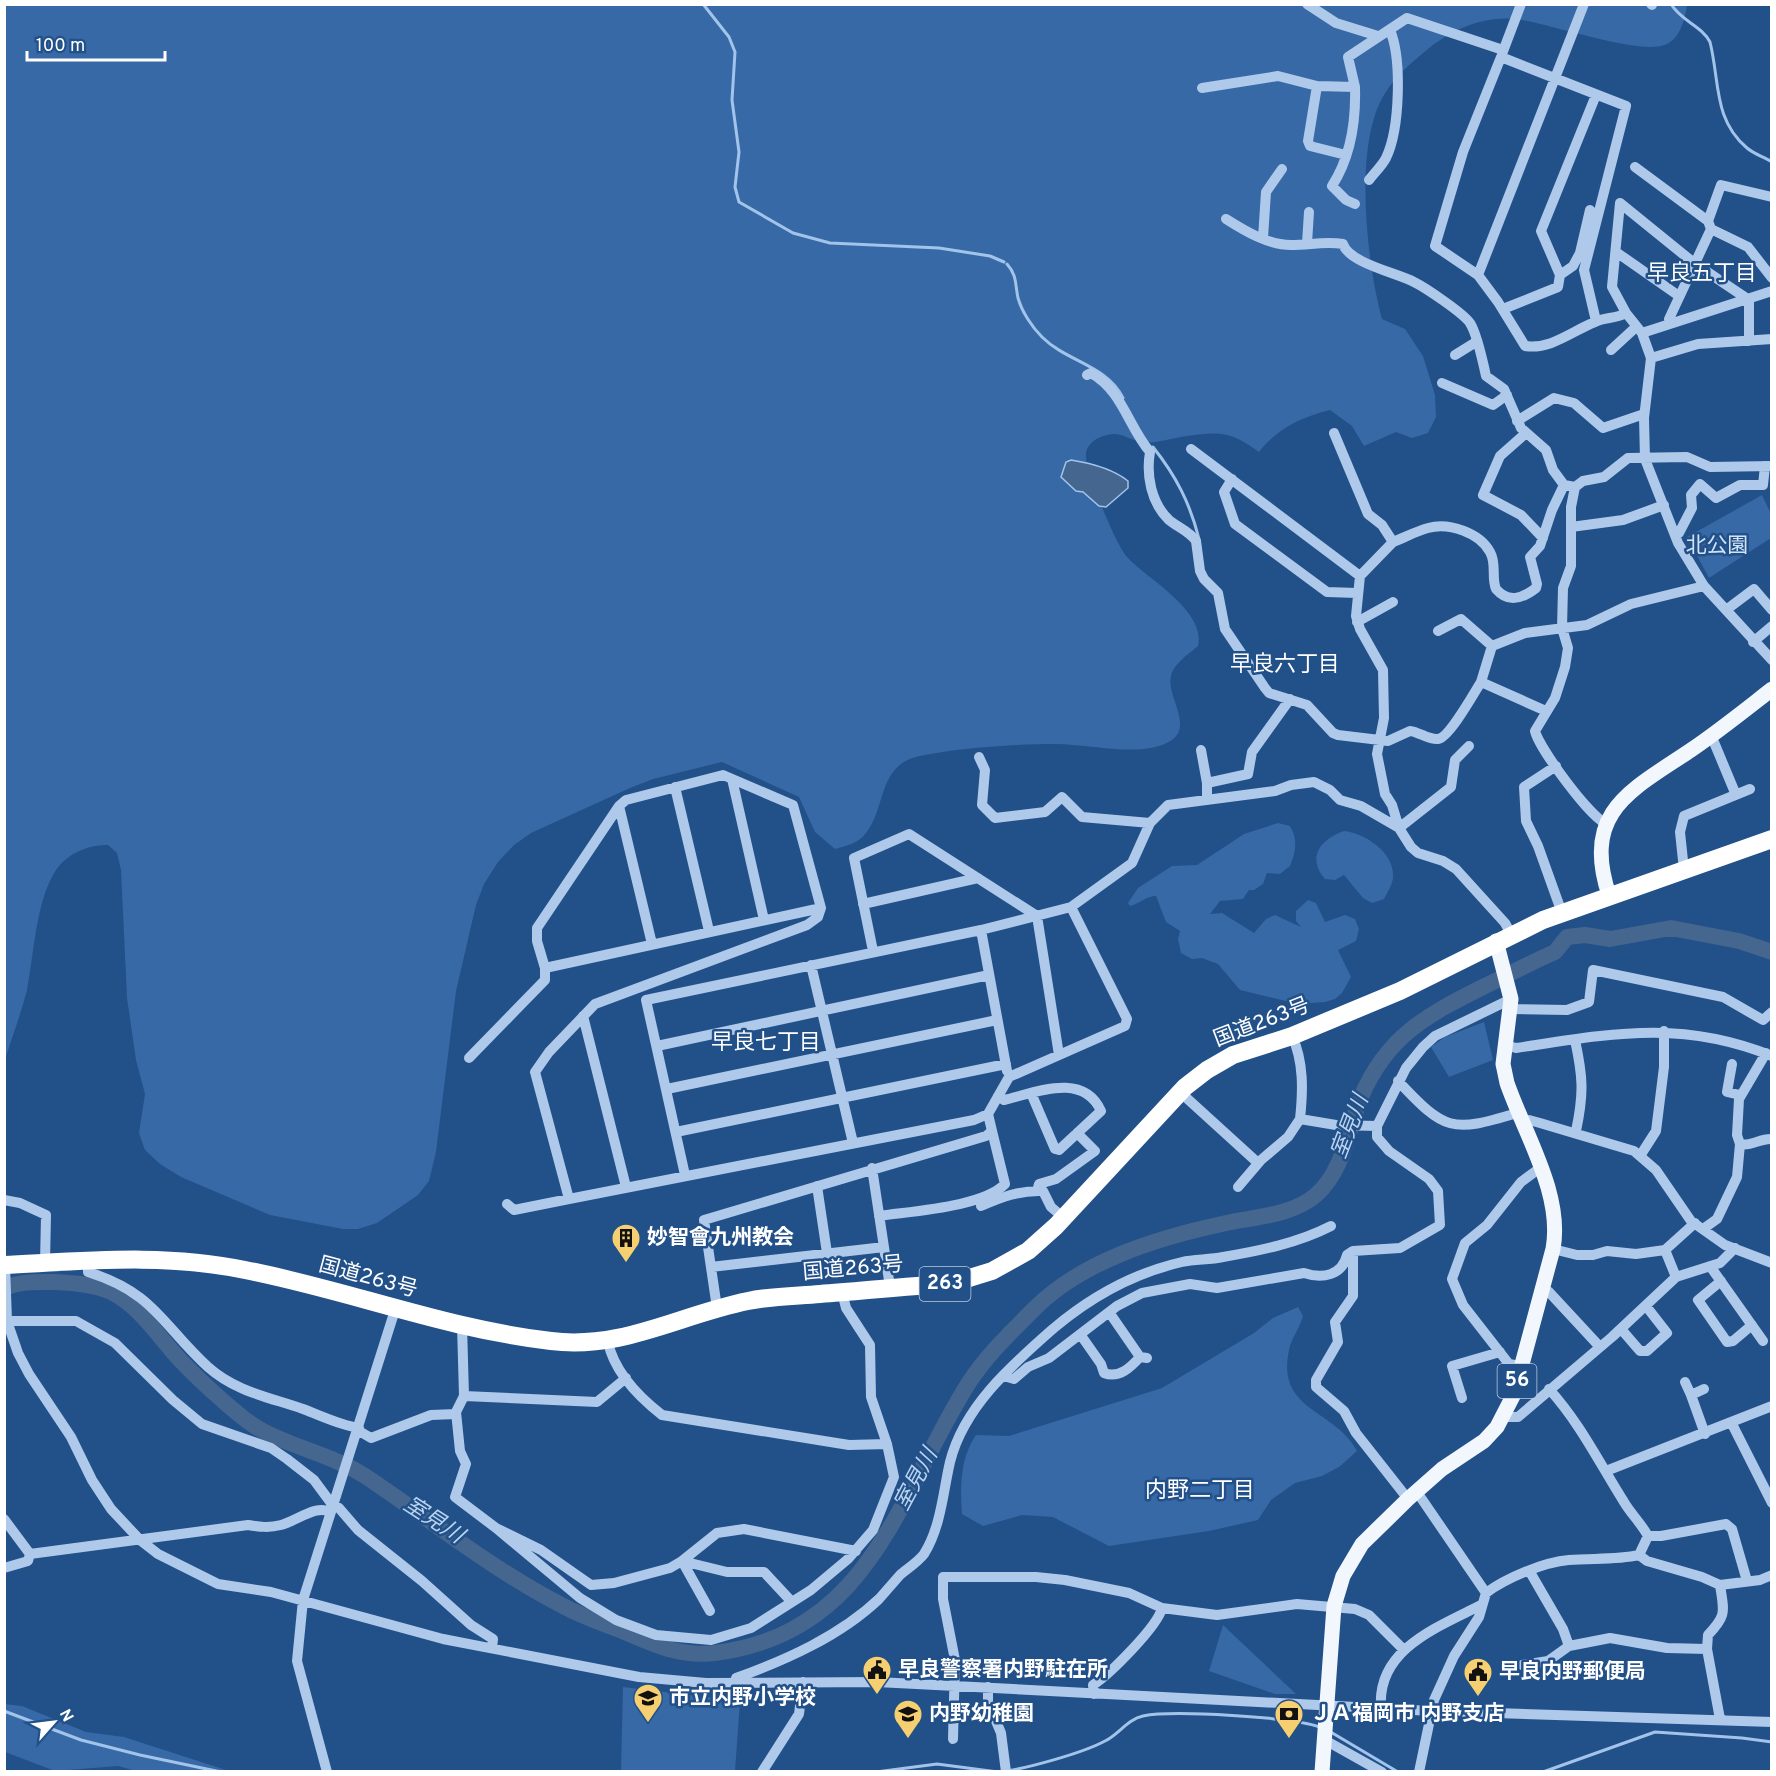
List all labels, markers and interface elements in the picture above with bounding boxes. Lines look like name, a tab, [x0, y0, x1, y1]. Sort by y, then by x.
scale bar	[27, 24, 165, 62]
text: 100 m	[36, 35, 85, 58]
district label: 早良五丁目	[1647, 261, 1757, 288]
park label: 北公園	[1686, 533, 1749, 560]
district label: 早良六丁目	[1230, 652, 1340, 679]
street label: 国道263号	[1210, 992, 1314, 1054]
district label: 早良七丁目	[711, 1030, 821, 1057]
water label: 室見川	[1327, 1089, 1376, 1163]
building icon: 妙智會九州教会	[610, 1222, 642, 1264]
place label: 妙智會九州教会	[647, 1225, 794, 1252]
street label: 国道263号	[801, 1251, 905, 1287]
street label: 国道263号	[316, 1252, 420, 1304]
road number: 263	[920, 1267, 970, 1301]
road number: 56	[1498, 1364, 1537, 1398]
water label: 室見川	[890, 1443, 945, 1515]
district label: 内野二丁目	[1145, 1478, 1255, 1505]
water label: 室見川	[398, 1492, 470, 1551]
public building icon: 早良警察署内野駐在所	[861, 1654, 893, 1696]
public building icon: 早良内野郵便局	[1462, 1656, 1494, 1698]
place label: 早良警察署内野駐在所	[898, 1657, 1108, 1684]
place label: 早良内野郵便局	[1499, 1659, 1646, 1686]
school or university icon: 市立内野小学校	[632, 1682, 664, 1724]
place label: 市立内野小学校	[669, 1685, 816, 1712]
north arrow	[24, 1692, 84, 1752]
school or university icon: 内野幼稚園	[892, 1698, 924, 1740]
bank icon: ＪＡ福岡市 内野支店	[1273, 1698, 1305, 1740]
place label: 内野幼稚園	[929, 1701, 1034, 1728]
place label: ＪＡ福岡市 内野支店	[1310, 1701, 1504, 1728]
text: N	[54, 1706, 77, 1726]

